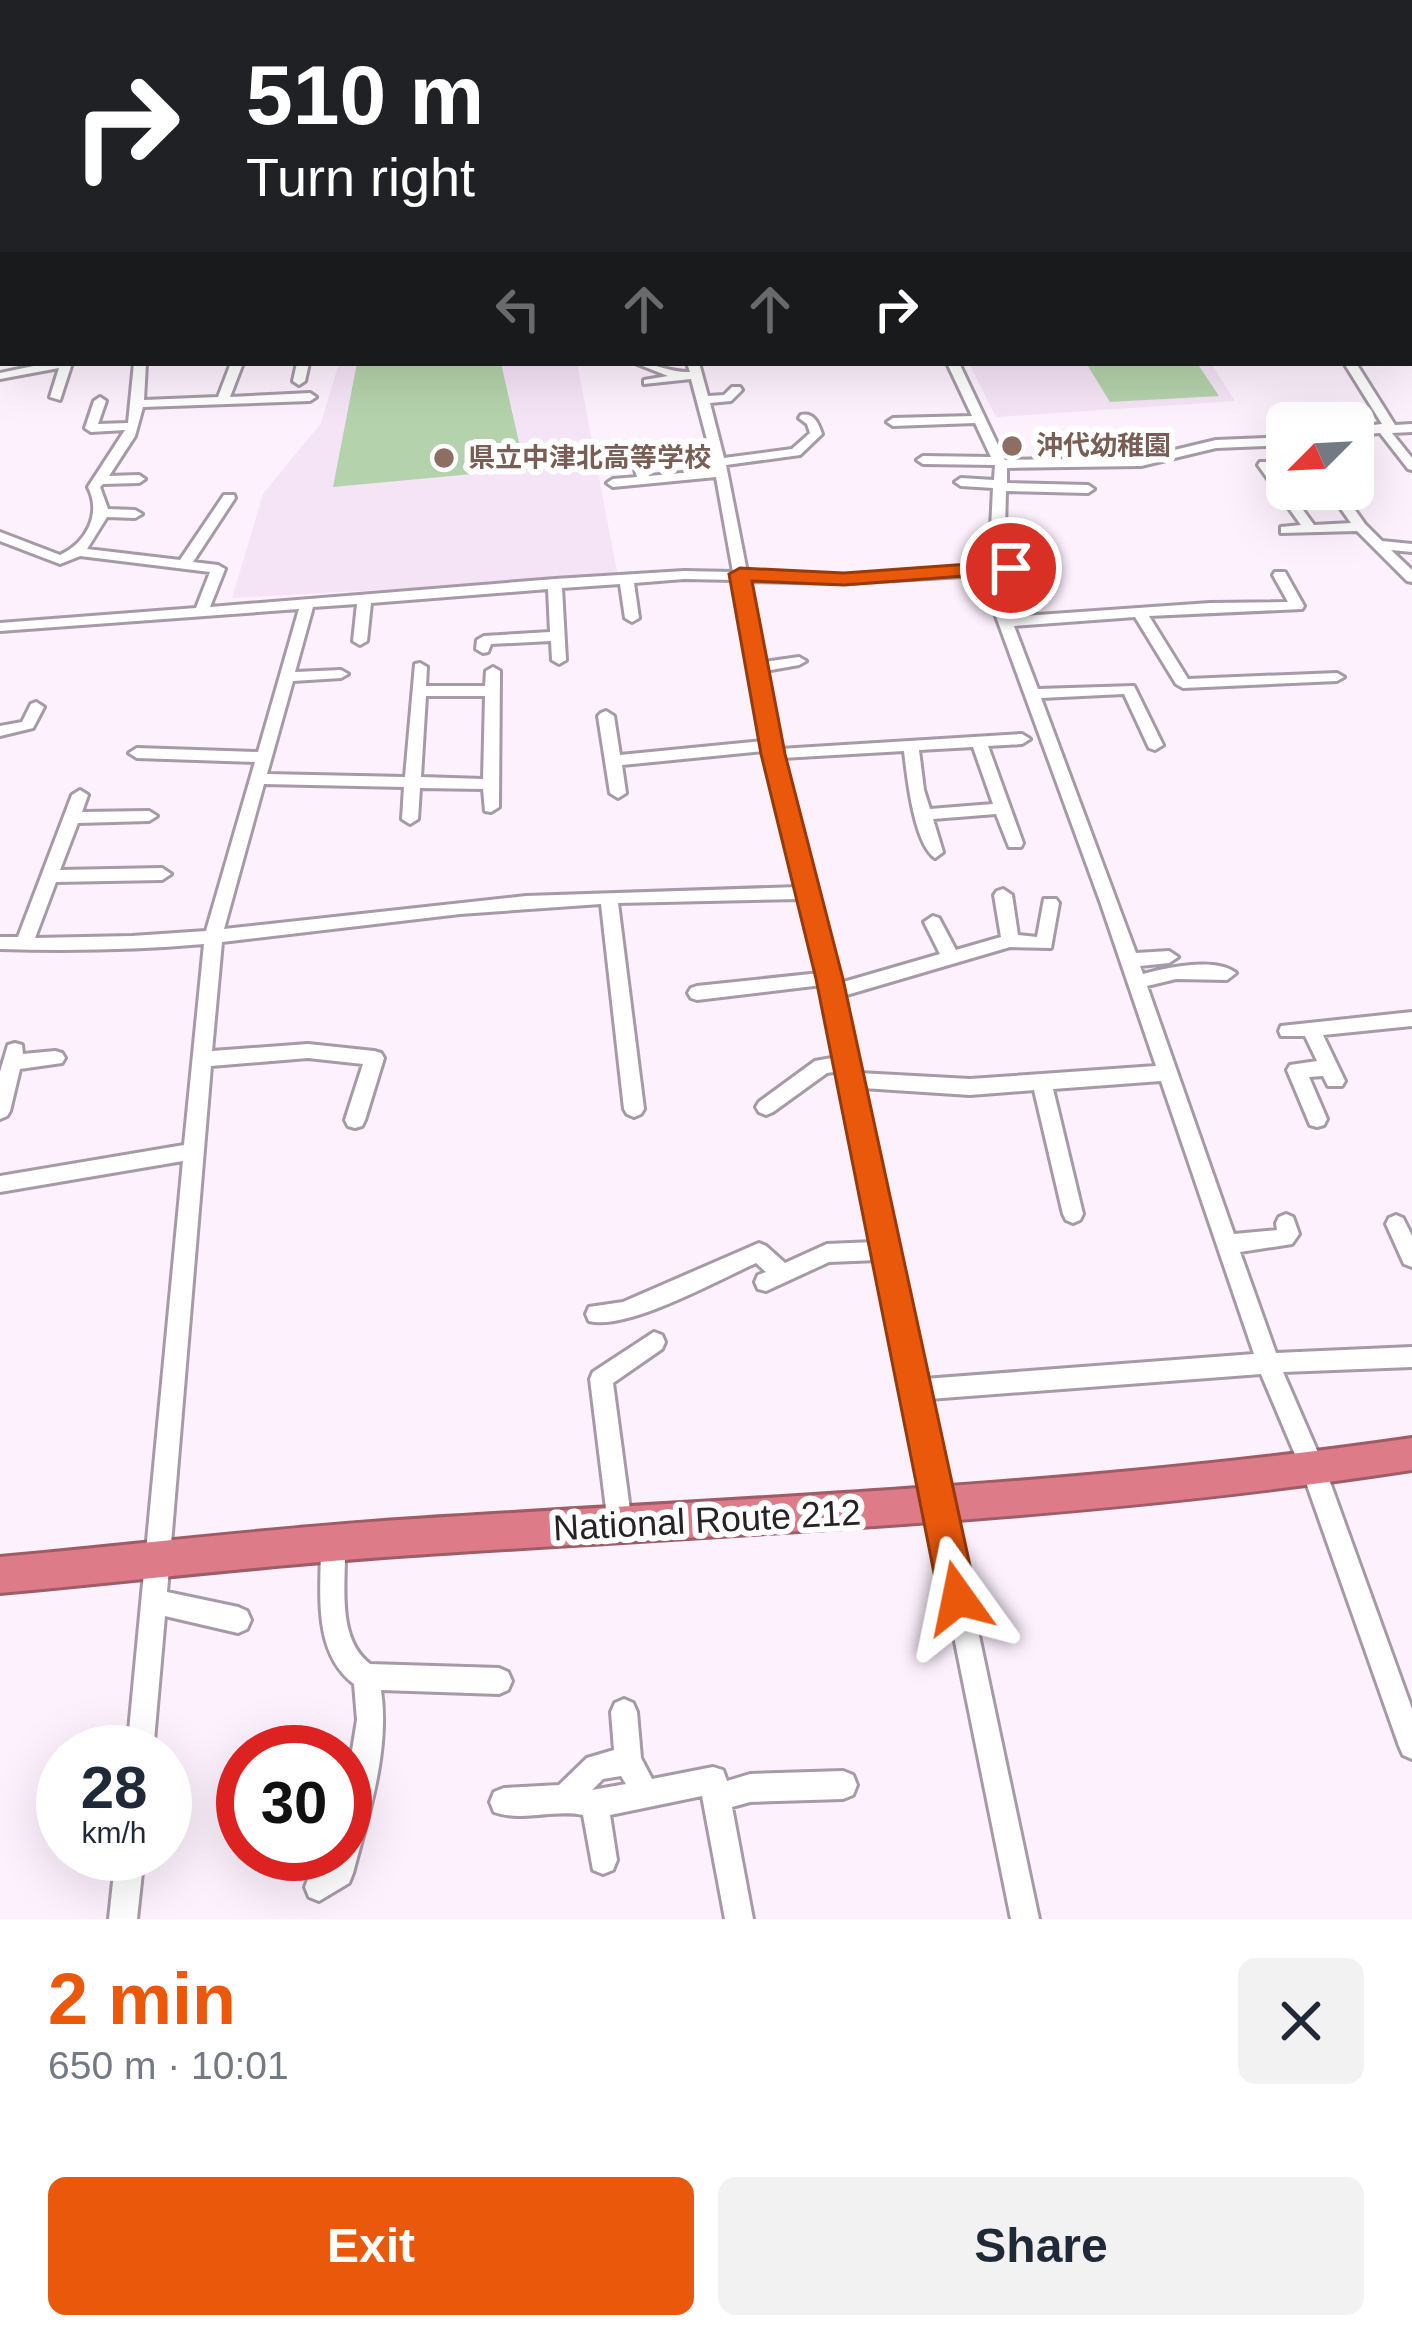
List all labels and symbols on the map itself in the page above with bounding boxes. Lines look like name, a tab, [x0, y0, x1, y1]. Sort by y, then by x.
north arrow	[1266, 402, 1374, 510]
place label: 沖代幼稚園	[1036, 431, 1171, 461]
marker: 沖代幼稚園	[999, 433, 1025, 459]
place label: 県立中津北高等学校	[468, 443, 711, 473]
marker: 県立中津北高等学校	[431, 445, 457, 471]
pin	[960, 517, 1062, 619]
street label: National Route 212	[552, 1491, 862, 1549]
position arrow	[895, 1535, 1021, 1661]
speed limit sign: 30	[216, 1725, 372, 1881]

